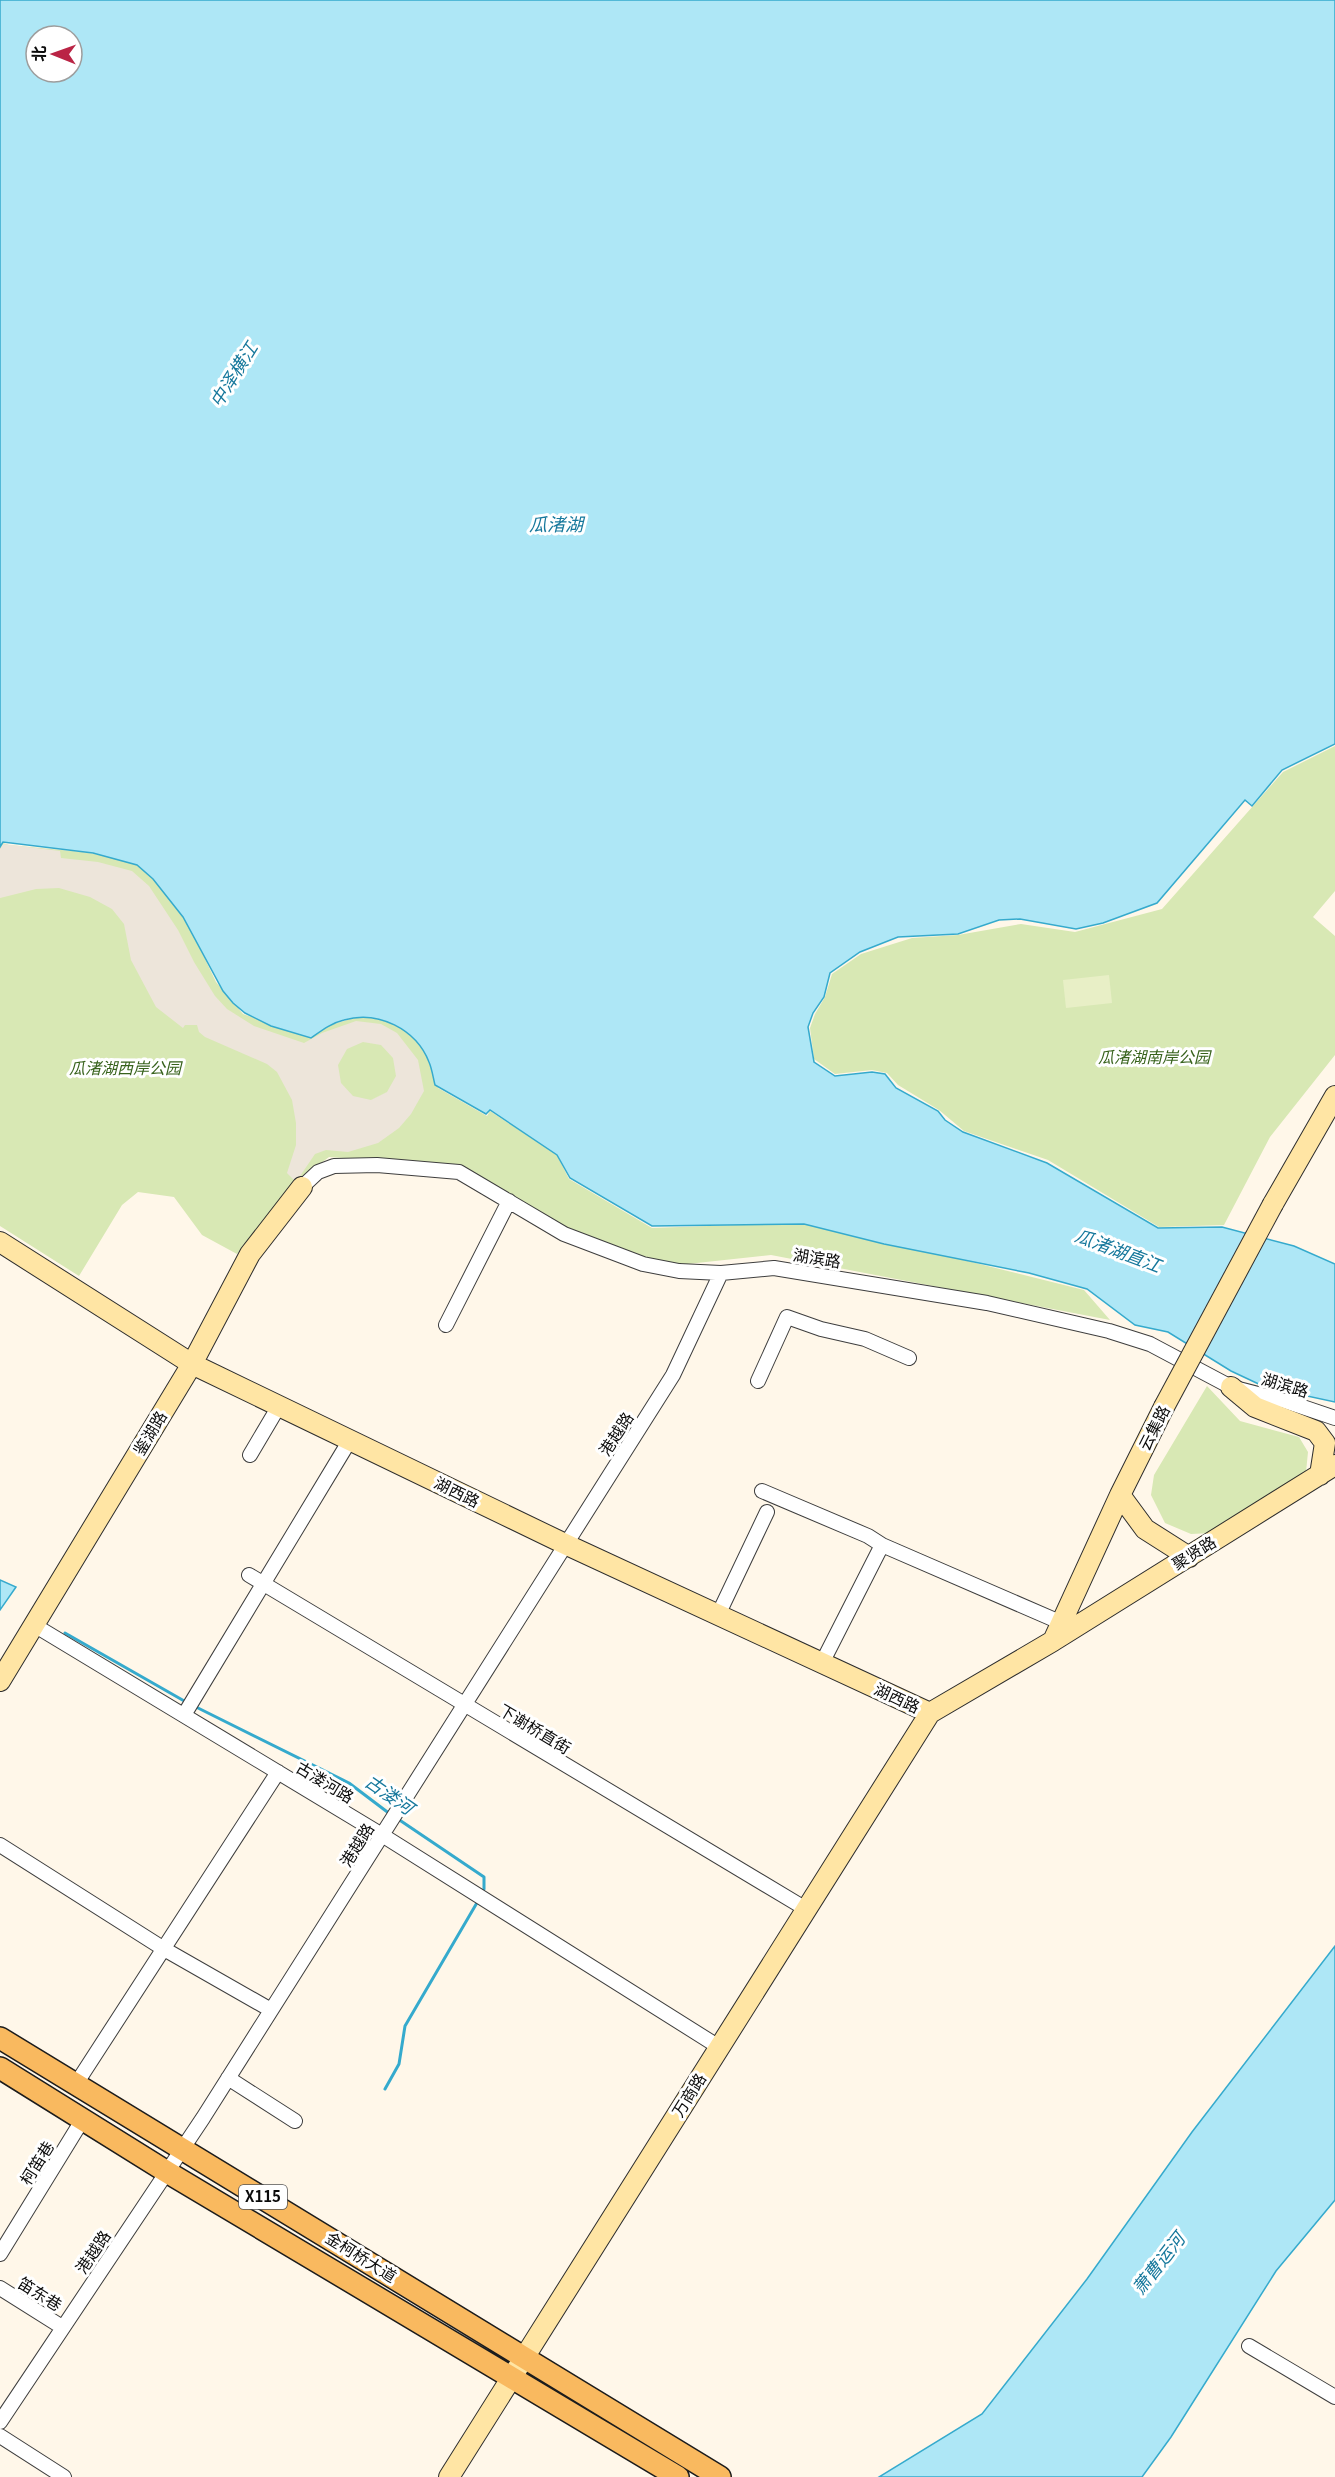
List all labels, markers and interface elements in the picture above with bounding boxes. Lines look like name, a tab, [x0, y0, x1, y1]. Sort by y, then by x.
north arrow	[24, 24, 84, 84]
text: 北	[26, 46, 50, 62]
water label: 中泽横江	[202, 335, 263, 411]
water label: 瓜渚湖	[529, 510, 586, 536]
park label: 瓜渚湖南岸公园	[1098, 1044, 1212, 1068]
park label: 瓜渚湖西岸公园	[69, 1055, 183, 1079]
water label: 瓜渚湖直江	[1072, 1221, 1167, 1278]
street label: 湖滨路	[792, 1241, 843, 1273]
street label: 湖滨路	[1259, 1366, 1312, 1403]
street label: 云集路	[1132, 1401, 1175, 1454]
street label: 鉴湖路	[126, 1406, 172, 1459]
street label: 港越路	[592, 1407, 638, 1460]
street label: 湖西路	[431, 1470, 484, 1512]
street label: 聚贤路	[1167, 1529, 1220, 1575]
street label: 湖西路	[871, 1676, 924, 1718]
street label: 下谢桥直街	[495, 1697, 576, 1759]
street label: 古溇河路	[292, 1754, 359, 1808]
water label: 古溇河	[361, 1767, 422, 1821]
street label: 港越路	[333, 1818, 379, 1871]
street label: 万商路	[665, 2068, 711, 2121]
street label: 柯笛巷	[13, 2136, 59, 2189]
road number: X115	[239, 2185, 287, 2209]
water label: 萧曹运河	[1125, 2224, 1192, 2299]
street label: 港越路	[69, 2225, 116, 2278]
street label: 金柯桥大道	[321, 2225, 402, 2288]
street label: 笛东巷	[14, 2270, 67, 2316]

